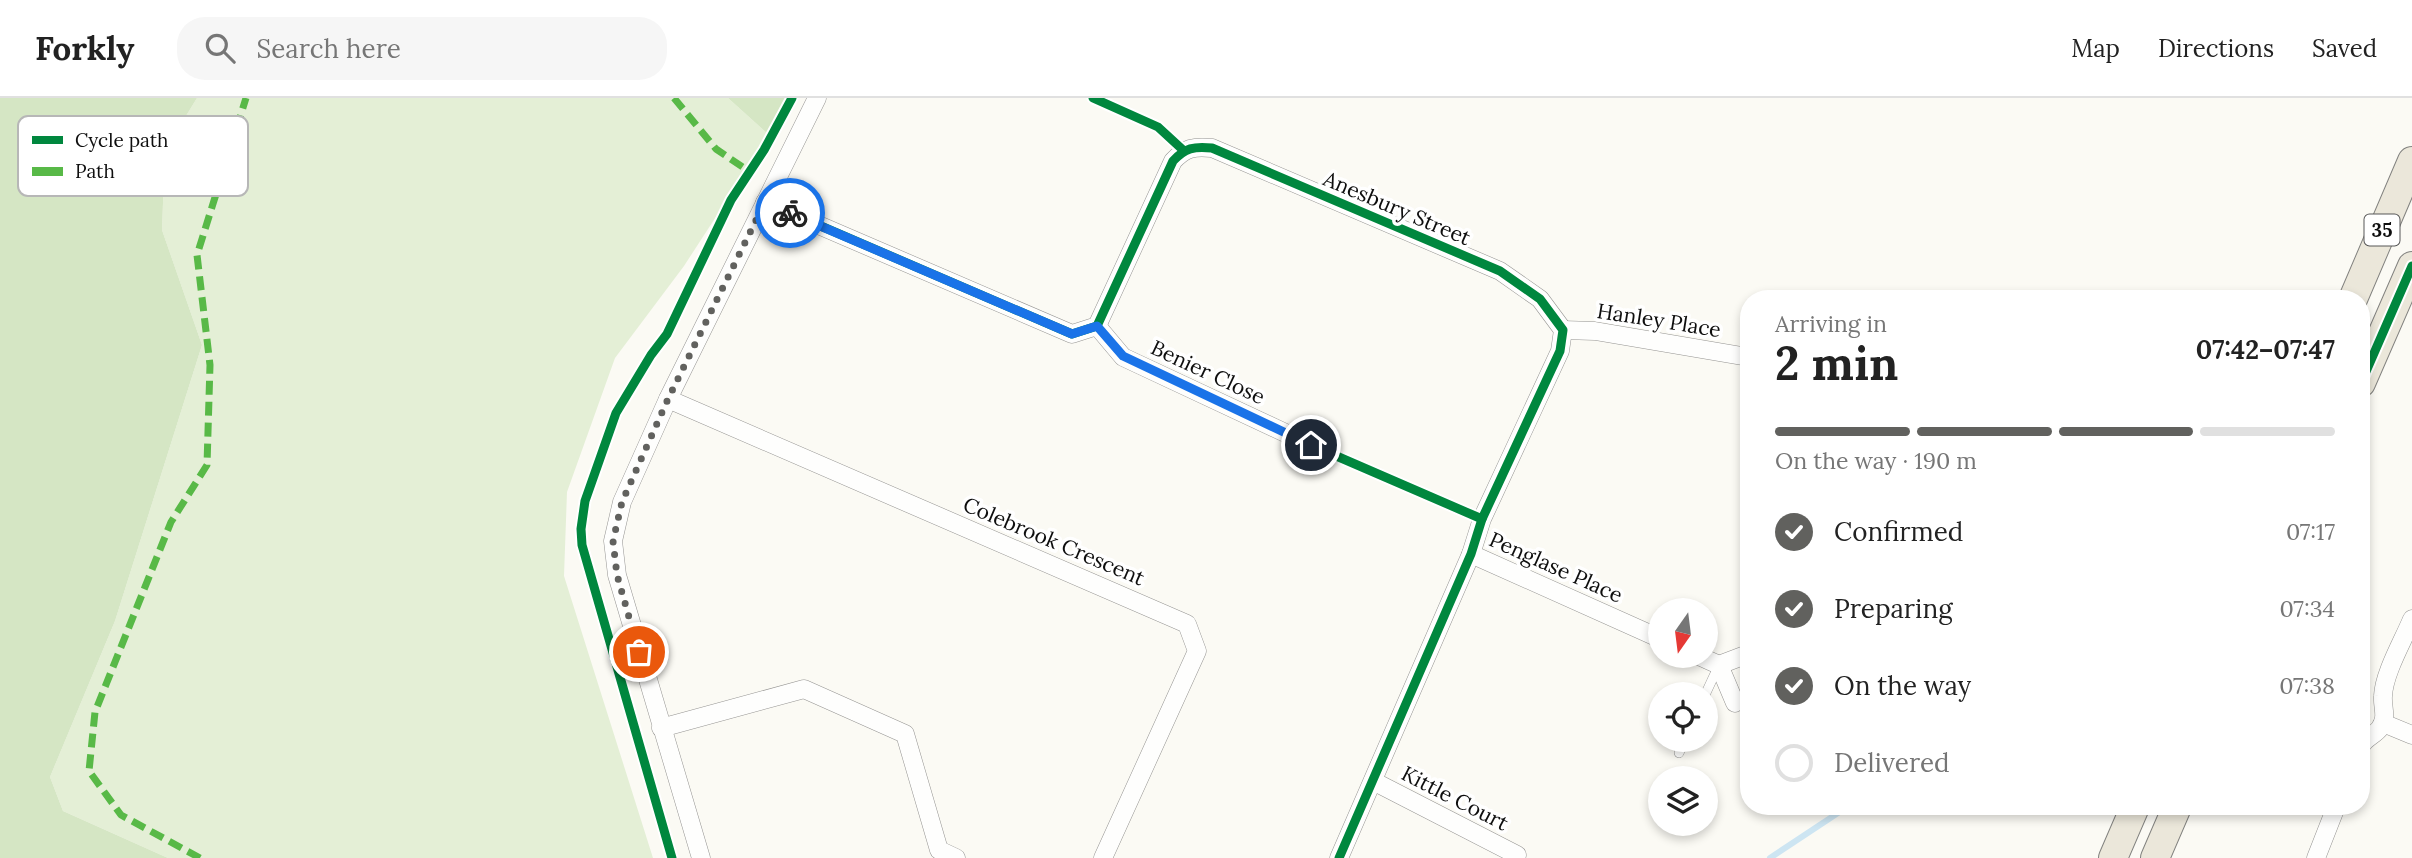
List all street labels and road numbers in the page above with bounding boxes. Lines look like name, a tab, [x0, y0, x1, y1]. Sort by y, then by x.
street label: Anesbury Street	[1318, 164, 1475, 252]
road number: 35	[2364, 214, 2400, 246]
street label: Hanley Place	[1595, 297, 1723, 343]
street label: Benier Close	[1147, 334, 1269, 410]
street label: Colebrook Crescent	[959, 491, 1150, 592]
street label: Penglase Place	[1485, 525, 1627, 609]
street label: Kittle Court	[1397, 760, 1514, 837]

